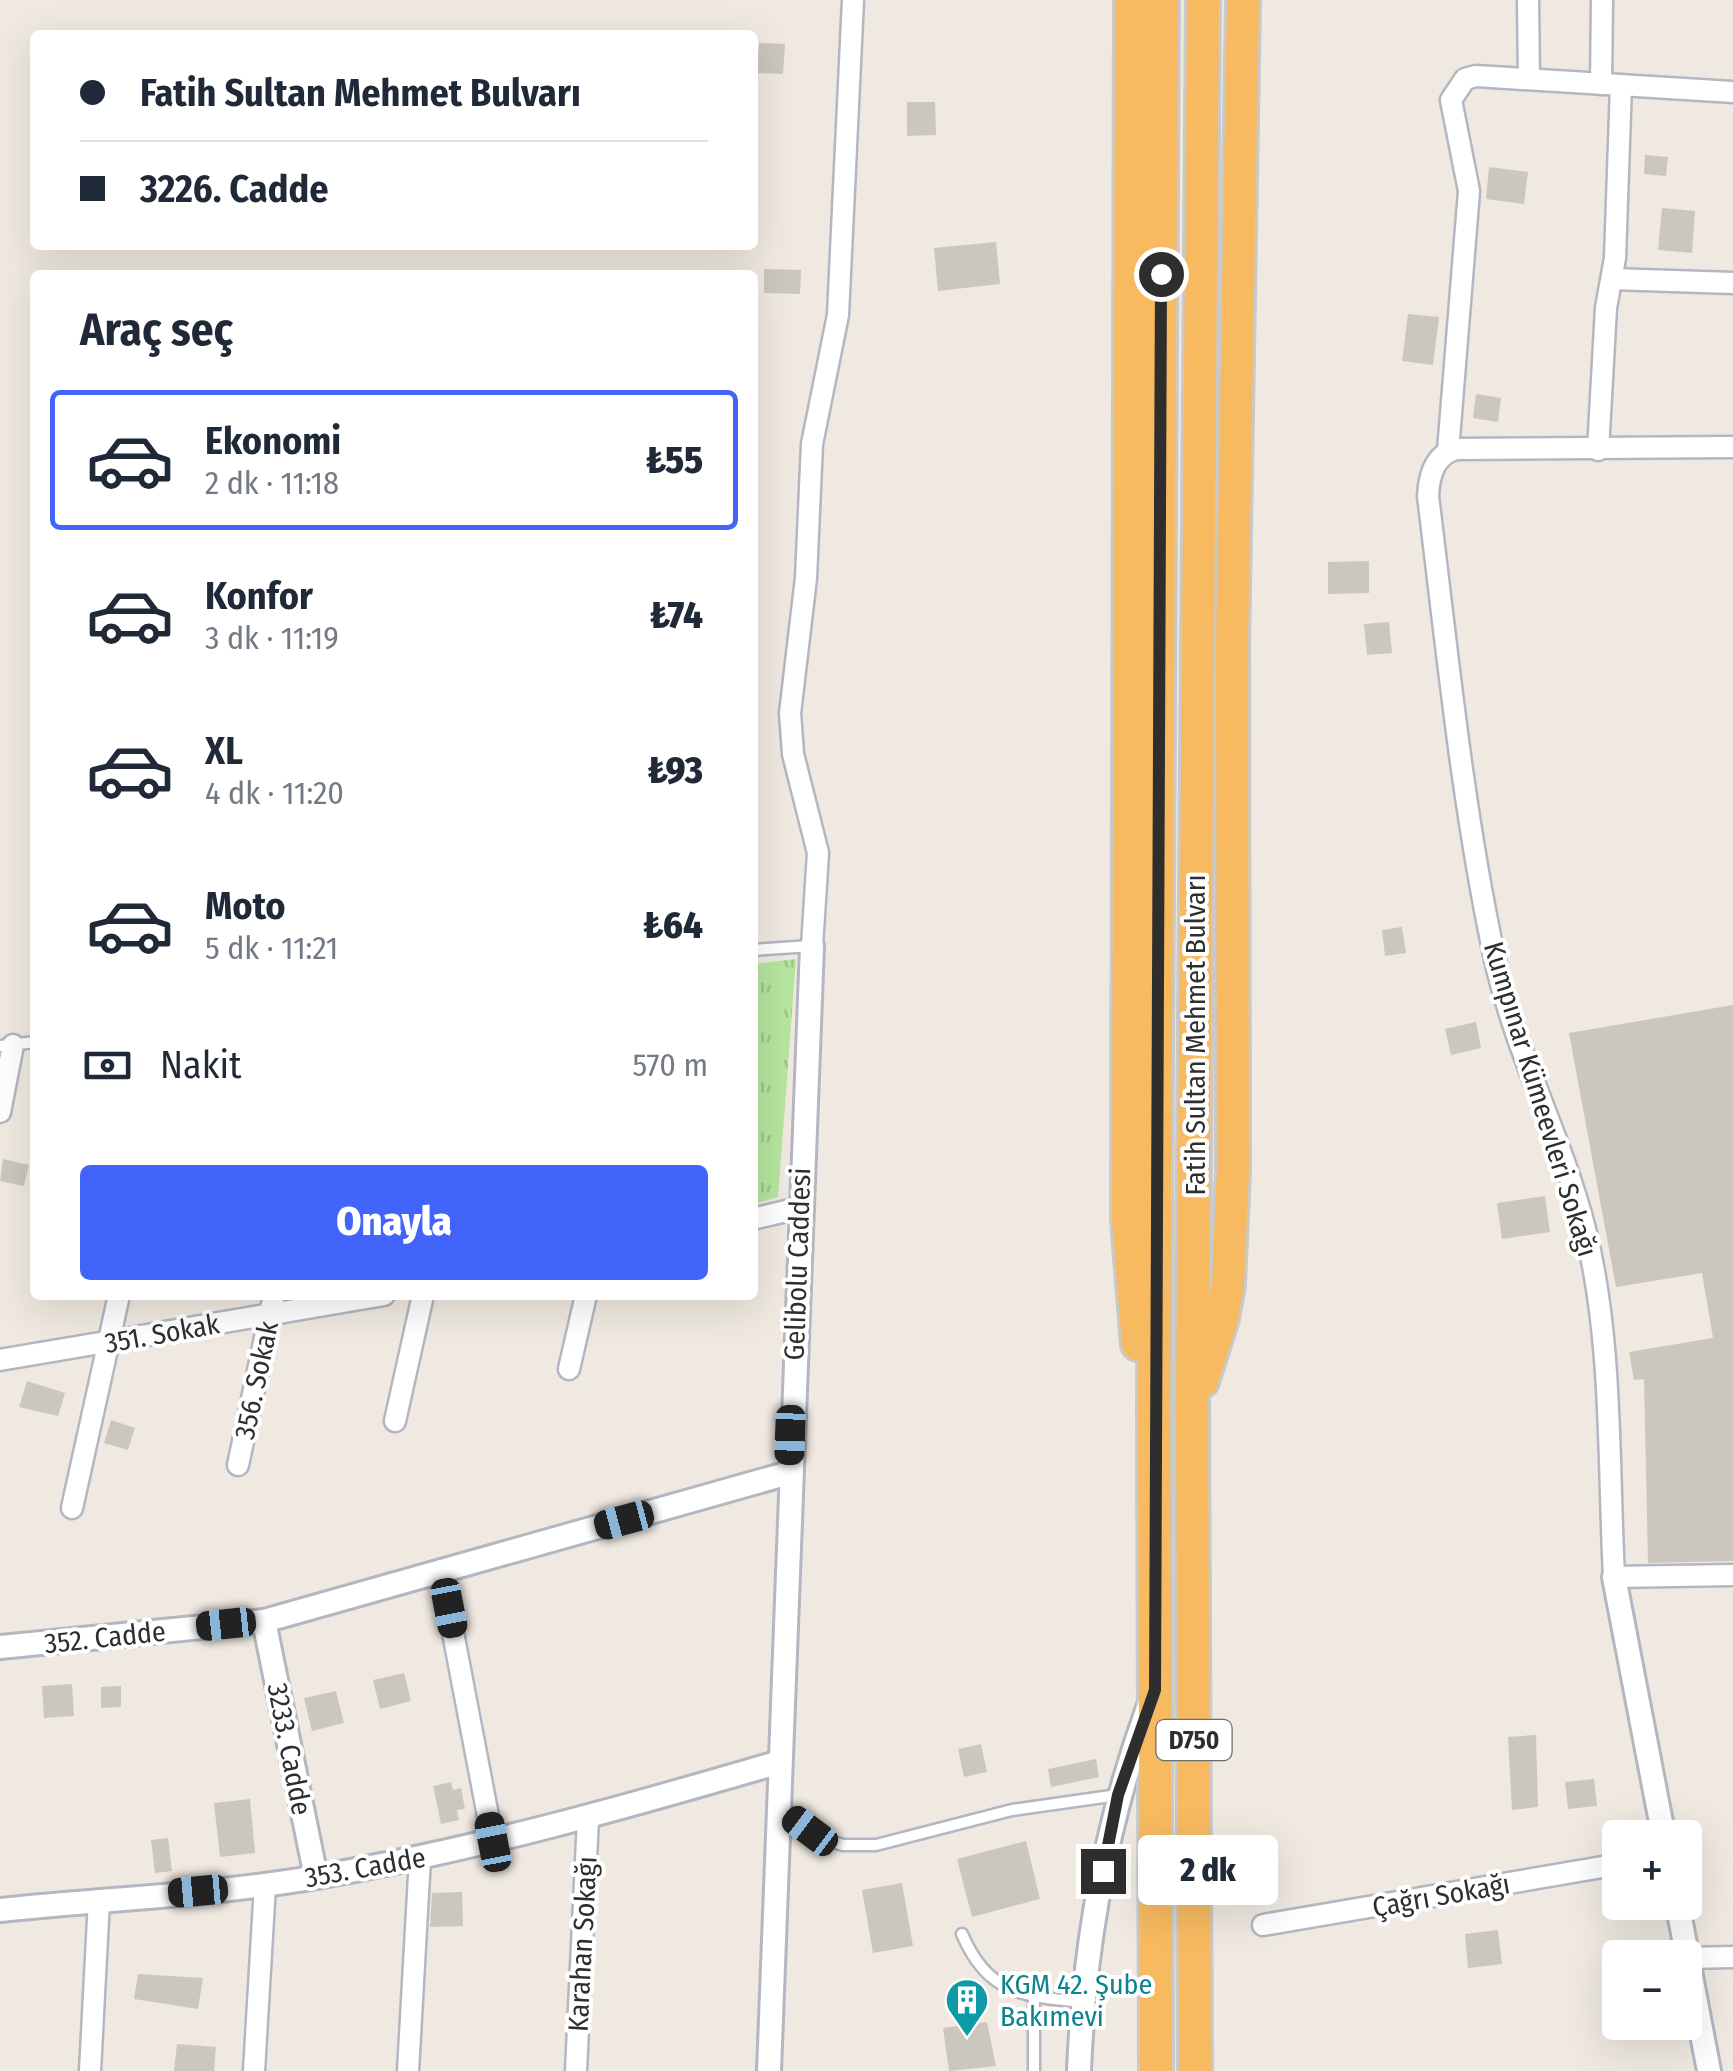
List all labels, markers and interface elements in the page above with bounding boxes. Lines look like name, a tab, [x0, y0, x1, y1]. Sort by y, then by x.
text: Fatih Sultan Mehmet Bulvarı	[140, 70, 581, 116]
text: 3226. Cadde	[140, 166, 328, 212]
route start	[1139, 252, 1184, 297]
text: Araç seç	[80, 303, 233, 357]
icon: car	[85, 415, 175, 505]
text: Ekonomi	[205, 418, 341, 464]
text: ₺55	[646, 437, 703, 483]
text: 2 dk · 11:18	[205, 464, 339, 502]
icon: car	[85, 570, 175, 660]
text: Konfor	[205, 573, 313, 619]
text: ₺74	[649, 592, 703, 638]
text: 3 dk · 11:19	[205, 619, 339, 657]
icon: car	[85, 725, 175, 815]
text: XL	[205, 728, 243, 774]
text: ₺93	[647, 747, 703, 793]
text: 4 dk · 11:20	[205, 774, 344, 812]
street label: Fatih Sultan Mehmet Bulvarı	[1179, 874, 1212, 1196]
icon: car	[85, 880, 175, 970]
text: Moto	[205, 883, 286, 929]
text: ₺64	[643, 902, 703, 948]
text: 5 dk · 11:21	[205, 929, 338, 967]
street label: Kumpınar Kümeevleri Sokağı	[1477, 938, 1604, 1261]
icon: cash	[80, 1038, 135, 1093]
text: Nakit	[160, 1042, 241, 1088]
text: 570 m	[633, 1046, 708, 1084]
button: Onayla	[80, 1165, 708, 1280]
street label: Gelibolu Caddesi	[778, 1167, 817, 1361]
street label: 351. Sokak	[102, 1307, 223, 1360]
street label: 356. Sokak	[228, 1317, 285, 1442]
car	[774, 1404, 806, 1466]
car	[591, 1498, 657, 1542]
car	[429, 1576, 469, 1640]
car	[195, 1606, 257, 1642]
street label: 352. Cadde	[43, 1615, 167, 1660]
street label: 3233. Cadde	[261, 1680, 318, 1818]
road number: D750	[1156, 1720, 1232, 1760]
car	[777, 1801, 843, 1861]
car	[473, 1810, 513, 1874]
map controls	[1602, 1820, 1702, 2040]
button: +	[1602, 1820, 1702, 1920]
callout: 2 dk	[1138, 1836, 1278, 1906]
street label: 353. Cadde	[302, 1841, 428, 1894]
route end	[1081, 1849, 1126, 1894]
text: 2 dk	[1180, 1851, 1236, 1889]
street label: Karahan Sokağı	[561, 1855, 604, 2033]
street label: Çağrı Sokağı	[1370, 1867, 1512, 1924]
car	[167, 1873, 229, 1909]
button: −	[1602, 1940, 1702, 2040]
place label: KGM 42. Şube Bakımevi	[1000, 1968, 1152, 2033]
building icon: KGM 42. Şube Bakımevi	[944, 1977, 990, 2038]

